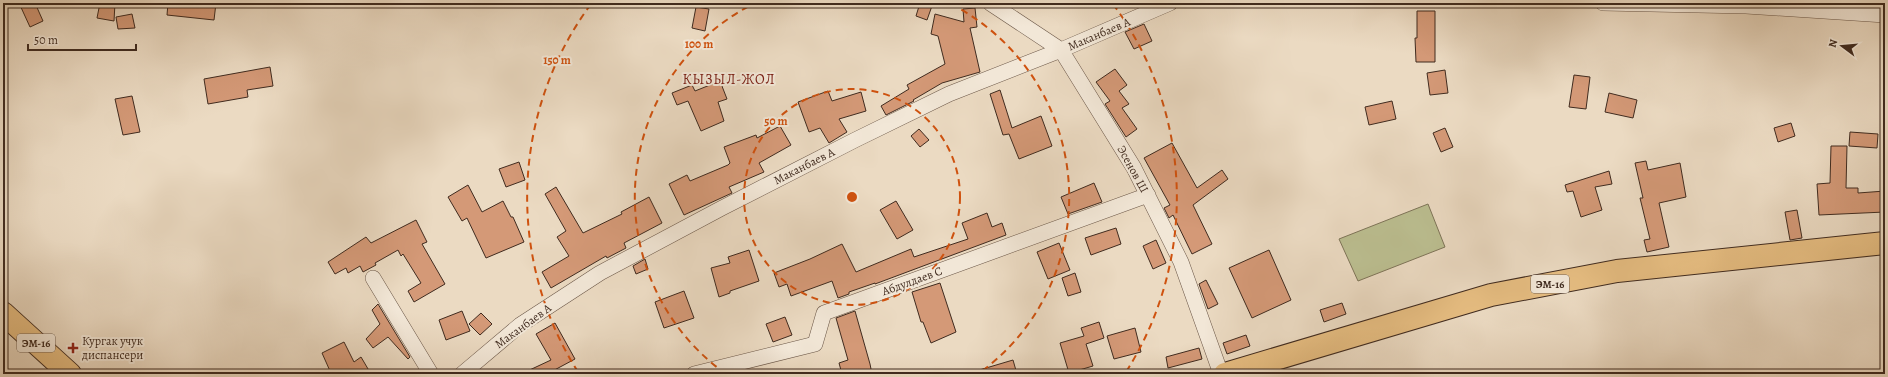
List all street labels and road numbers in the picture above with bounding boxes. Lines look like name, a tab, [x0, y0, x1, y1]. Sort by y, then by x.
street label: Маканбаев А	[1065, 13, 1134, 54]
street label: Эсенов Ш	[1113, 142, 1153, 196]
street label: Маканбаев А	[771, 143, 838, 188]
street label: Абдулдаев С	[879, 263, 944, 300]
road number: ЭМ-16	[1531, 275, 1569, 293]
street label: Маканбаев А	[491, 299, 555, 352]
road number: ЭМ-16	[17, 334, 55, 352]

